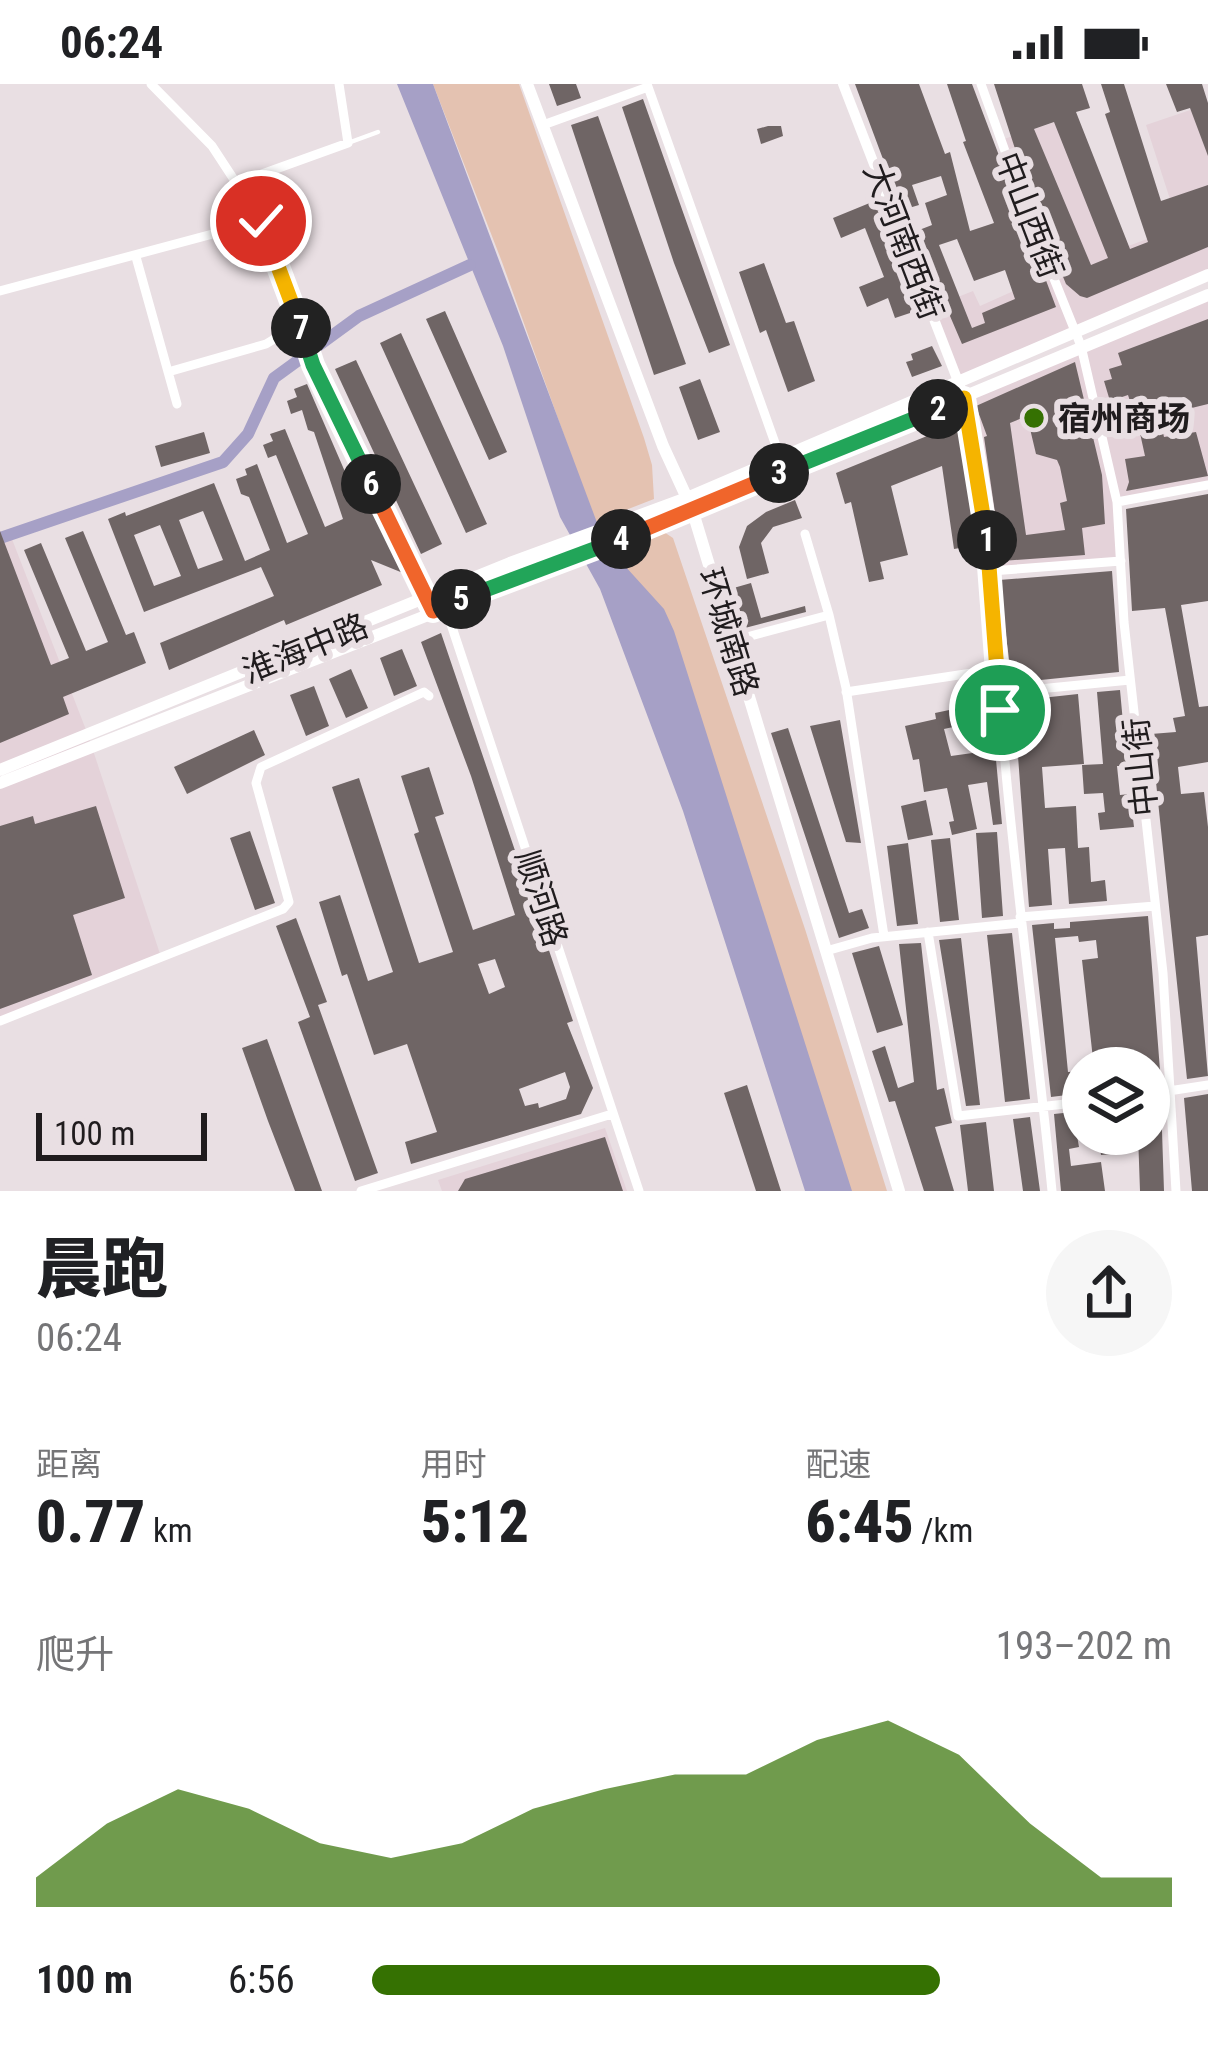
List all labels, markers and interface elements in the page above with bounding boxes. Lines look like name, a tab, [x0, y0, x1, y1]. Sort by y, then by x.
text: 06:24	[60, 16, 163, 69]
street label: 中山西街	[988, 147, 1071, 284]
street label: 大河南西街	[856, 157, 951, 325]
pin	[210, 170, 312, 272]
icon: check	[228, 188, 294, 254]
pin: 7	[271, 298, 331, 358]
text: 7	[293, 308, 309, 347]
pin: 2	[908, 379, 968, 439]
text: 2	[930, 389, 946, 428]
place label: 宿州商场	[1058, 399, 1190, 438]
marker: 宿州商场	[1021, 405, 1047, 431]
pin: 3	[749, 443, 809, 503]
text: 3	[771, 453, 787, 492]
pin: 6	[341, 454, 401, 514]
text: 6	[363, 464, 379, 503]
pin: 4	[591, 509, 651, 569]
pin: 1	[957, 510, 1017, 570]
text: 4	[613, 519, 629, 558]
text: 1	[979, 520, 995, 559]
street label: 环城南路	[691, 563, 766, 701]
pin: 5	[431, 569, 491, 629]
text: 5	[453, 579, 469, 618]
street label: 淮海中路	[237, 606, 374, 691]
pin	[949, 659, 1051, 761]
icon: arrive	[967, 677, 1033, 743]
street label: 中山街	[1116, 716, 1165, 818]
street label: 顺河路	[508, 845, 575, 951]
map controls	[1062, 1047, 1170, 1155]
button: layers	[1062, 1047, 1170, 1155]
scale bar	[36, 1107, 207, 1160]
text: 100 m	[54, 1114, 135, 1153]
button: share	[1046, 1230, 1172, 1356]
text: 晨跑	[36, 1231, 168, 1308]
text: 06:24	[36, 1315, 122, 1361]
text: 距离	[36, 1445, 102, 1484]
text: 用时	[421, 1445, 487, 1484]
text: 配速	[805, 1445, 871, 1484]
text: 0.77	[36, 1486, 145, 1557]
text: 5:12	[421, 1486, 529, 1557]
text: 6:45	[805, 1486, 914, 1557]
text: km	[145, 1511, 193, 1550]
text: /km	[914, 1511, 973, 1550]
text: 193–202 m	[996, 1623, 1172, 1669]
text: 爬升	[36, 1632, 114, 1678]
text: 100 m	[36, 1957, 133, 2003]
text: 6:56	[228, 1957, 295, 2003]

